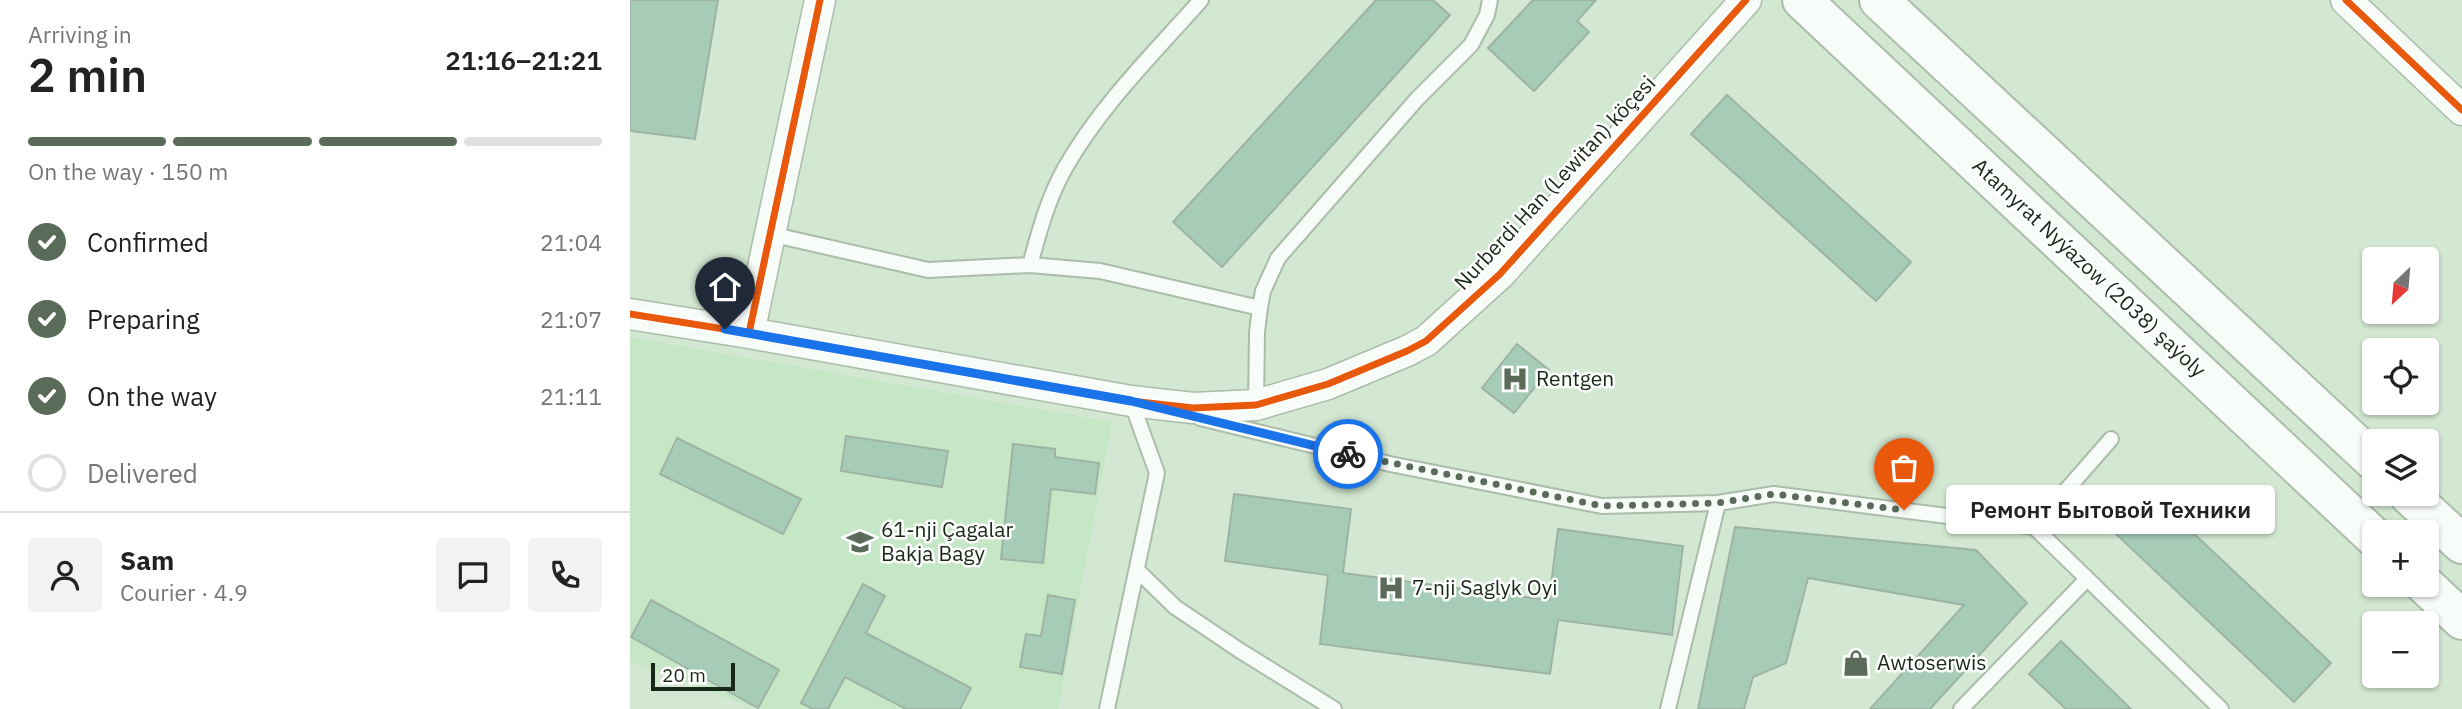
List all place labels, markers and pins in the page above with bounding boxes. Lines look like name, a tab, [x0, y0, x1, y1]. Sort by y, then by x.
pin	[695, 257, 755, 329]
hospital icon: Rentgen	[1500, 364, 1530, 394]
place label: Rentgen	[1536, 364, 1614, 392]
pin	[1874, 438, 1934, 510]
callout: Ремонт Бытовой Техники	[1946, 486, 2275, 534]
place label: 61-nji Çagalar Bakja Bagy	[881, 515, 1013, 567]
school or university icon: 61-nji Çagalar Bakja Bagy	[845, 527, 875, 557]
hospital icon: 7-nji Saglyk Oyi	[1376, 573, 1406, 603]
place label: 7-nji Saglyk Oyi	[1412, 573, 1557, 601]
shop icon: Awtoserwis	[1841, 648, 1871, 678]
place label: Awtoserwis	[1877, 648, 1987, 676]

